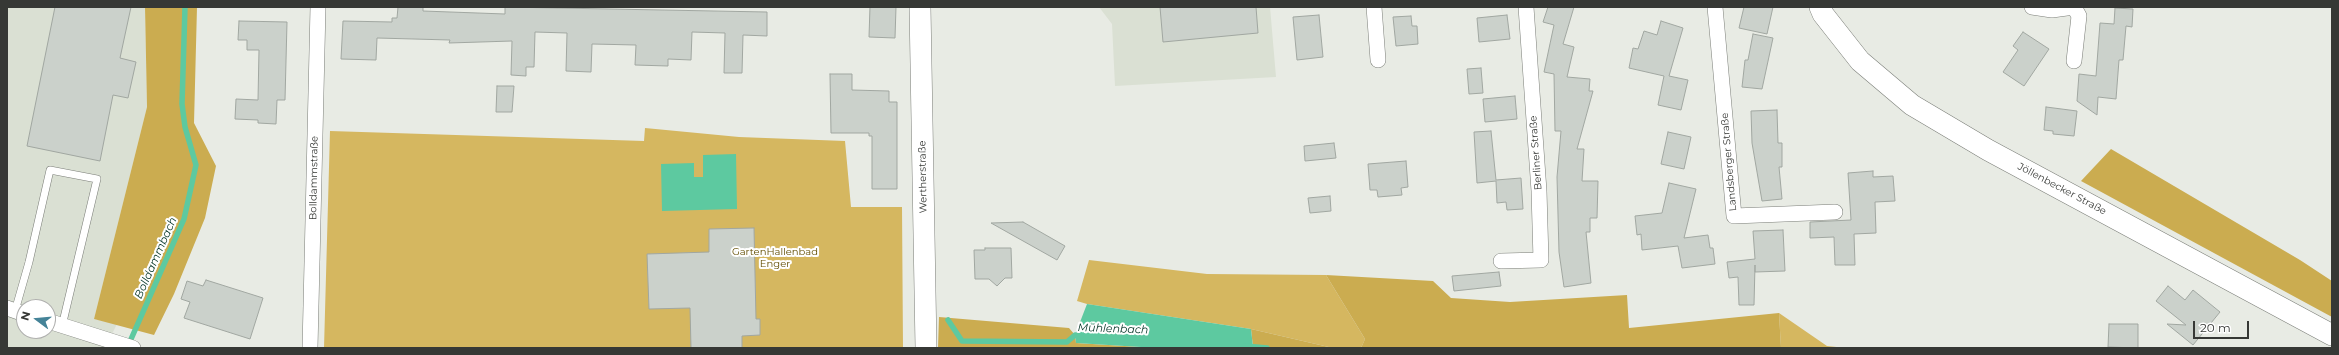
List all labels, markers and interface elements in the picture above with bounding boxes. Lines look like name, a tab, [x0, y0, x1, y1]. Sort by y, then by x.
street label: Landsberger Straße	[1719, 112, 1739, 212]
street label: Berliner Straße	[1527, 115, 1545, 191]
street label: Bolldammstraße	[307, 136, 321, 220]
street label: Wertherstraße	[916, 141, 930, 213]
street label: Jöllenbecker Straße	[2016, 161, 2108, 217]
water label: Bolldammbach	[132, 215, 180, 301]
park label: GartenHallenbad Enger	[732, 246, 818, 270]
north arrow	[16, 299, 56, 339]
text: N	[17, 310, 33, 322]
scale bar	[2195, 313, 2251, 339]
text: 20 m	[2200, 320, 2231, 335]
water label: Mühlenbach	[1077, 321, 1149, 337]

